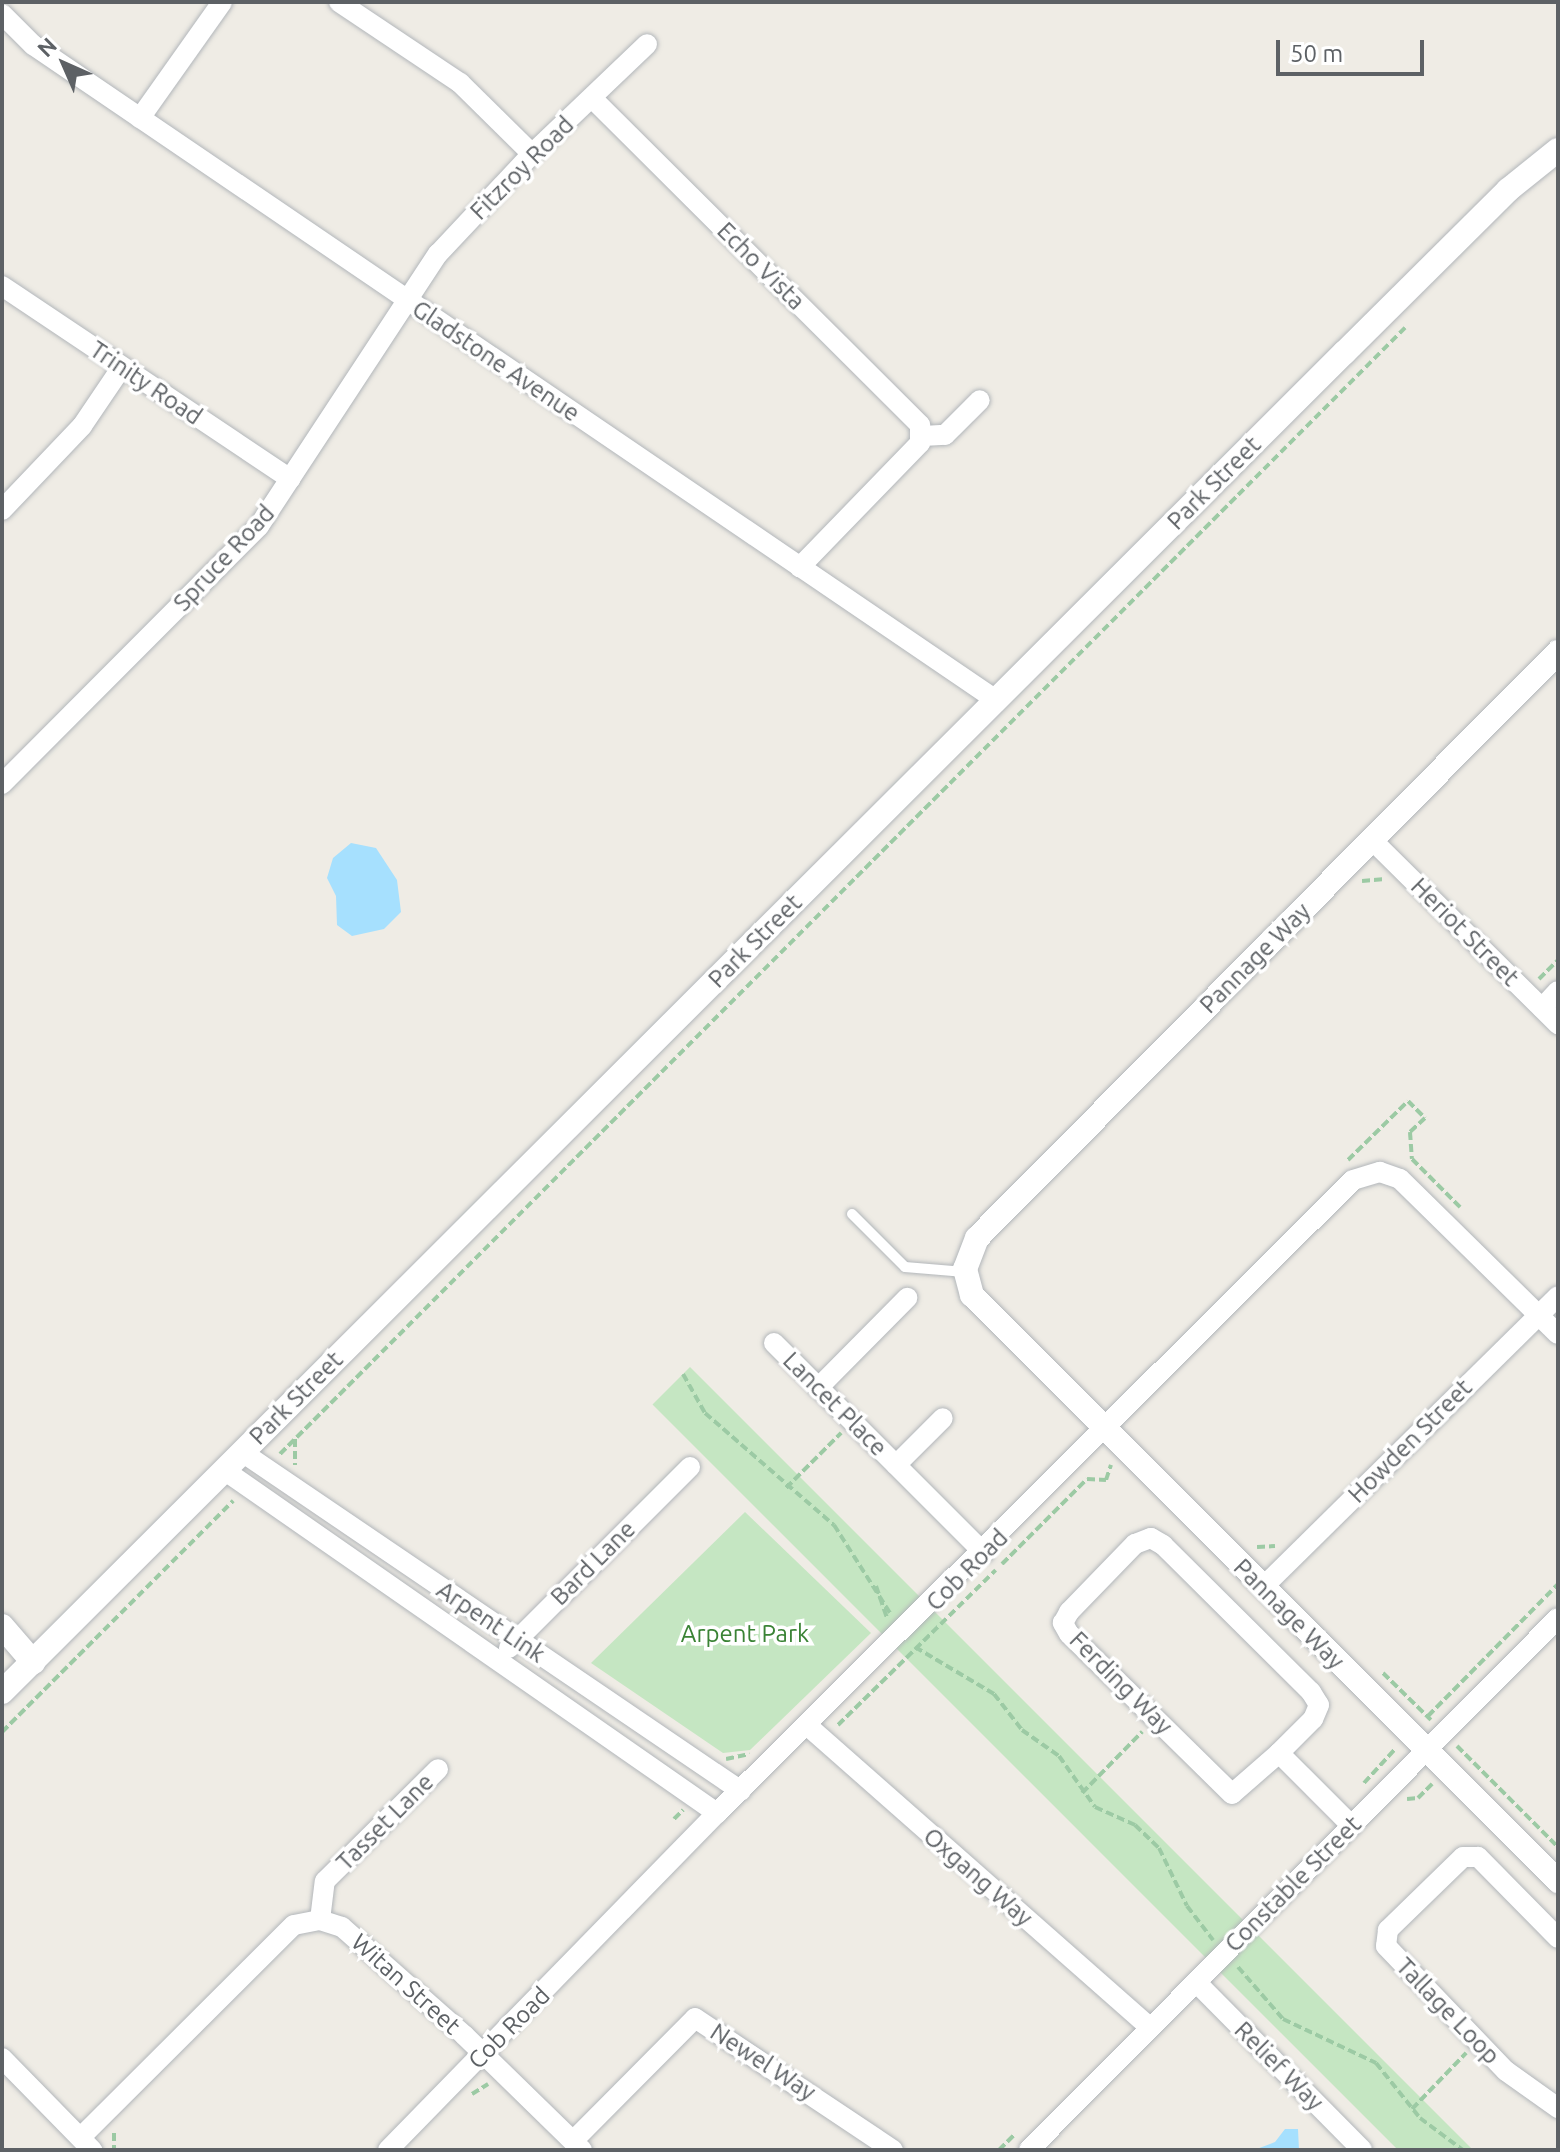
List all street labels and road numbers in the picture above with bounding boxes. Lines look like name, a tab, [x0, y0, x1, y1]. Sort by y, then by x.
street label: Fitzroy Road	[464, 110, 580, 226]
street label: Echo Vista	[711, 216, 811, 316]
street label: Gladstone Avenue	[407, 294, 585, 428]
street label: Trinity Road	[85, 335, 207, 431]
street label: Park Street	[1161, 430, 1267, 536]
street label: Spruce Road	[168, 499, 280, 617]
street label: Heriot Street	[1405, 872, 1525, 992]
street label: Park Street	[702, 888, 808, 994]
street label: Pannage Way	[1194, 897, 1316, 1019]
street label: Park Street	[243, 1345, 349, 1451]
street label: Lancet Place	[777, 1346, 893, 1462]
street label: Howden Street	[1342, 1373, 1478, 1509]
street label: Bard Lane	[545, 1515, 641, 1611]
street label: Cob Road	[920, 1523, 1014, 1617]
street label: Pannage Way	[1228, 1553, 1350, 1675]
street label: Arpent Link	[431, 1575, 551, 1669]
street label: Ferding Way	[1064, 1626, 1178, 1740]
street label: Tasset Lane	[331, 1768, 439, 1876]
street label: Constable Street	[1219, 1810, 1367, 1958]
street label: Oxgang Way	[918, 1822, 1038, 1932]
street label: Witan Street	[346, 1928, 466, 2040]
street label: Tallage Loop	[1390, 1952, 1506, 2070]
street label: Cob Road	[462, 1981, 556, 2075]
street label: Relief Way	[1229, 2016, 1329, 2116]
street label: Newel Way	[705, 2017, 821, 2107]

